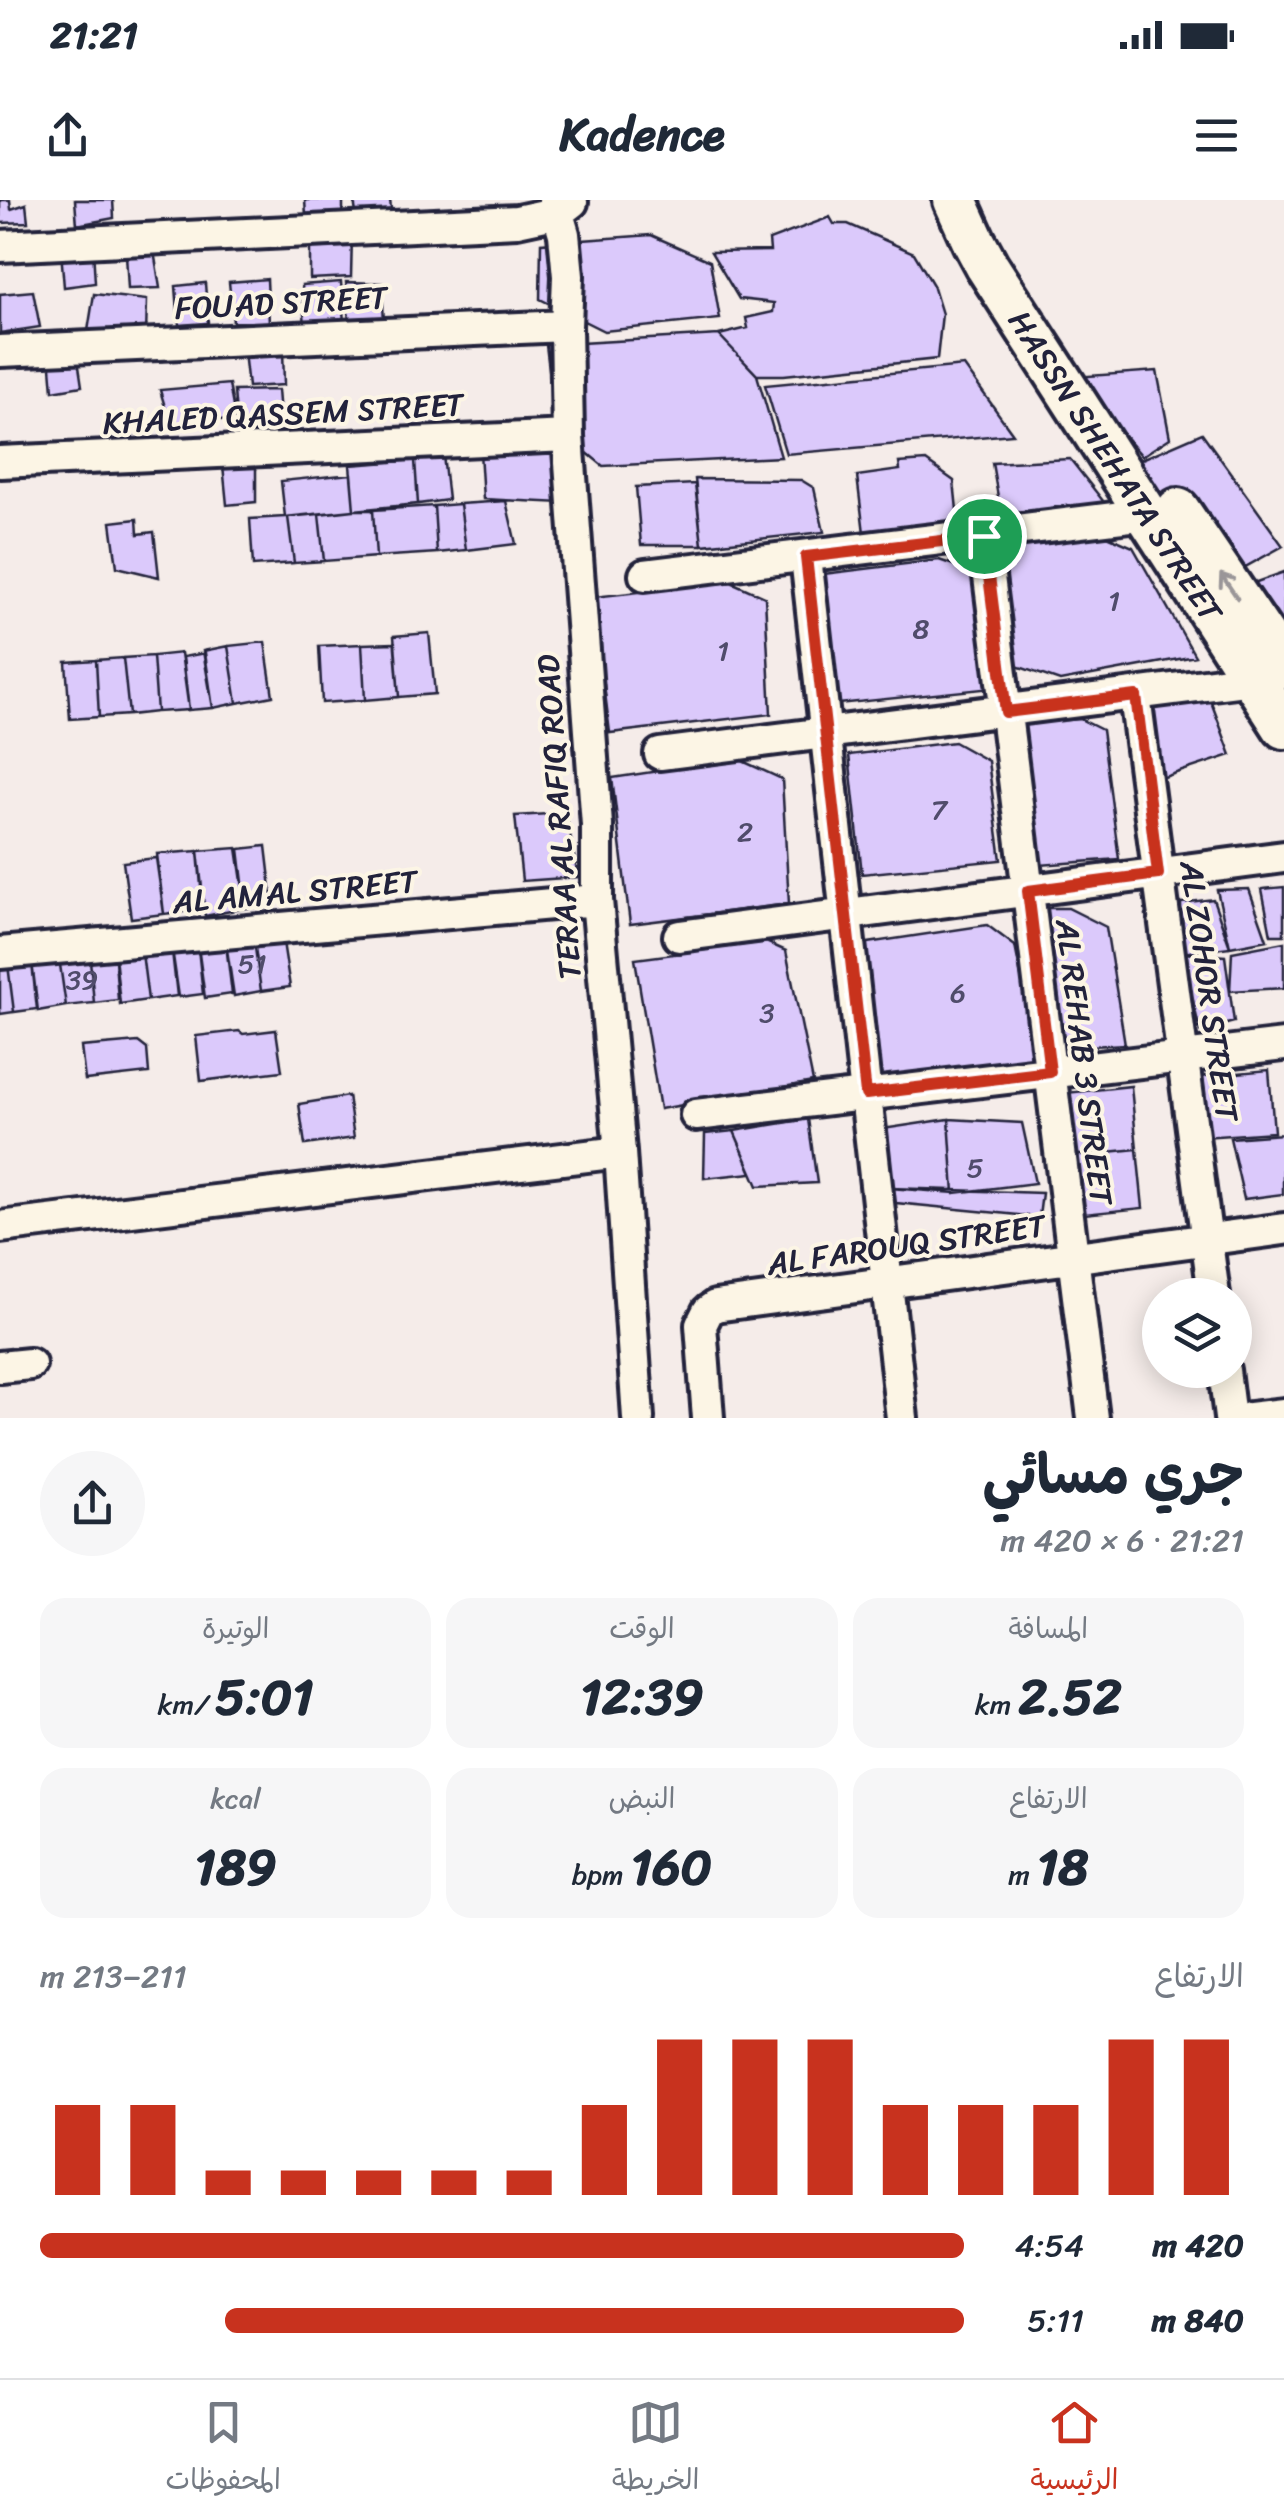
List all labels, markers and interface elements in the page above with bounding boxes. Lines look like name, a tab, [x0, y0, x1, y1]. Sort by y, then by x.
text: 21:21	[50, 2, 138, 69]
text: Kadence	[559, 95, 725, 175]
icon: share	[40, 108, 95, 163]
icon: menu	[1189, 108, 1244, 163]
street label: FOUAD STREET	[173, 269, 391, 337]
street label: HASSN SHEHATA STREET	[992, 298, 1239, 636]
street label: KHALED QASSEM STREET	[101, 376, 467, 452]
pin	[942, 494, 1027, 579]
icon: arrive	[957, 509, 1012, 564]
one-way arrow	[1219, 573, 1240, 601]
house number: 1	[1108, 576, 1120, 625]
house number: 8	[913, 604, 930, 653]
house number: 1	[717, 626, 729, 675]
street label: TERAA AL RAFIQ ROAD	[519, 653, 599, 981]
house number: 7	[931, 785, 949, 834]
house number: 2	[737, 807, 753, 856]
street label: AL AMAL STREET	[169, 853, 422, 931]
street label: AL ZOHOR STREET	[1162, 856, 1256, 1127]
street label: AL REHAB 3 STREET	[1038, 915, 1130, 1210]
house number: 51	[237, 939, 267, 988]
house number: 39	[66, 955, 98, 1004]
house number: 6	[950, 968, 966, 1017]
house number: 3	[759, 988, 775, 1037]
house number: 5	[966, 1143, 984, 1192]
street label: AL FAROUQ STREET	[762, 1197, 1051, 1293]
map controls	[1142, 1278, 1252, 1388]
button: layers	[1142, 1278, 1252, 1388]
text: جري مسائي	[983, 1426, 1244, 1523]
button: share	[40, 1451, 145, 1556]
text: 21:21 · 6 × 420 m	[1000, 1512, 1244, 1569]
text: الوتيرة	[202, 1604, 269, 1653]
text: الوقت	[609, 1604, 675, 1653]
text: المسافة	[1008, 1604, 1088, 1653]
text: 5:01	[215, 1653, 314, 1742]
text: 12:39	[580, 1653, 704, 1742]
text: 2.52	[1018, 1653, 1122, 1742]
text: /km	[158, 1680, 215, 1729]
text: km	[975, 1680, 1018, 1729]
text: kcal	[210, 1774, 261, 1823]
text: النبض	[609, 1774, 675, 1823]
text: الارتفاع	[1009, 1774, 1088, 1823]
text: 189	[195, 1823, 277, 1912]
text: 160	[631, 1823, 712, 1912]
text: 18	[1037, 1823, 1089, 1912]
text: bpm	[572, 1850, 631, 1899]
text: m	[1008, 1850, 1037, 1899]
text: 211–213 m	[40, 1948, 187, 2005]
text: الارتفاع	[1154, 1948, 1244, 2005]
text: 4:54	[1015, 2217, 1084, 2274]
text: 420 m	[1152, 2217, 1244, 2274]
text: 5:11	[1027, 2292, 1084, 2349]
text: 840 m	[1152, 2292, 1244, 2349]
tab: المحفوظات	[166, 2395, 281, 2504]
tab: الخريطة	[612, 2395, 699, 2504]
tab: الرئيسية	[1031, 2395, 1118, 2504]

